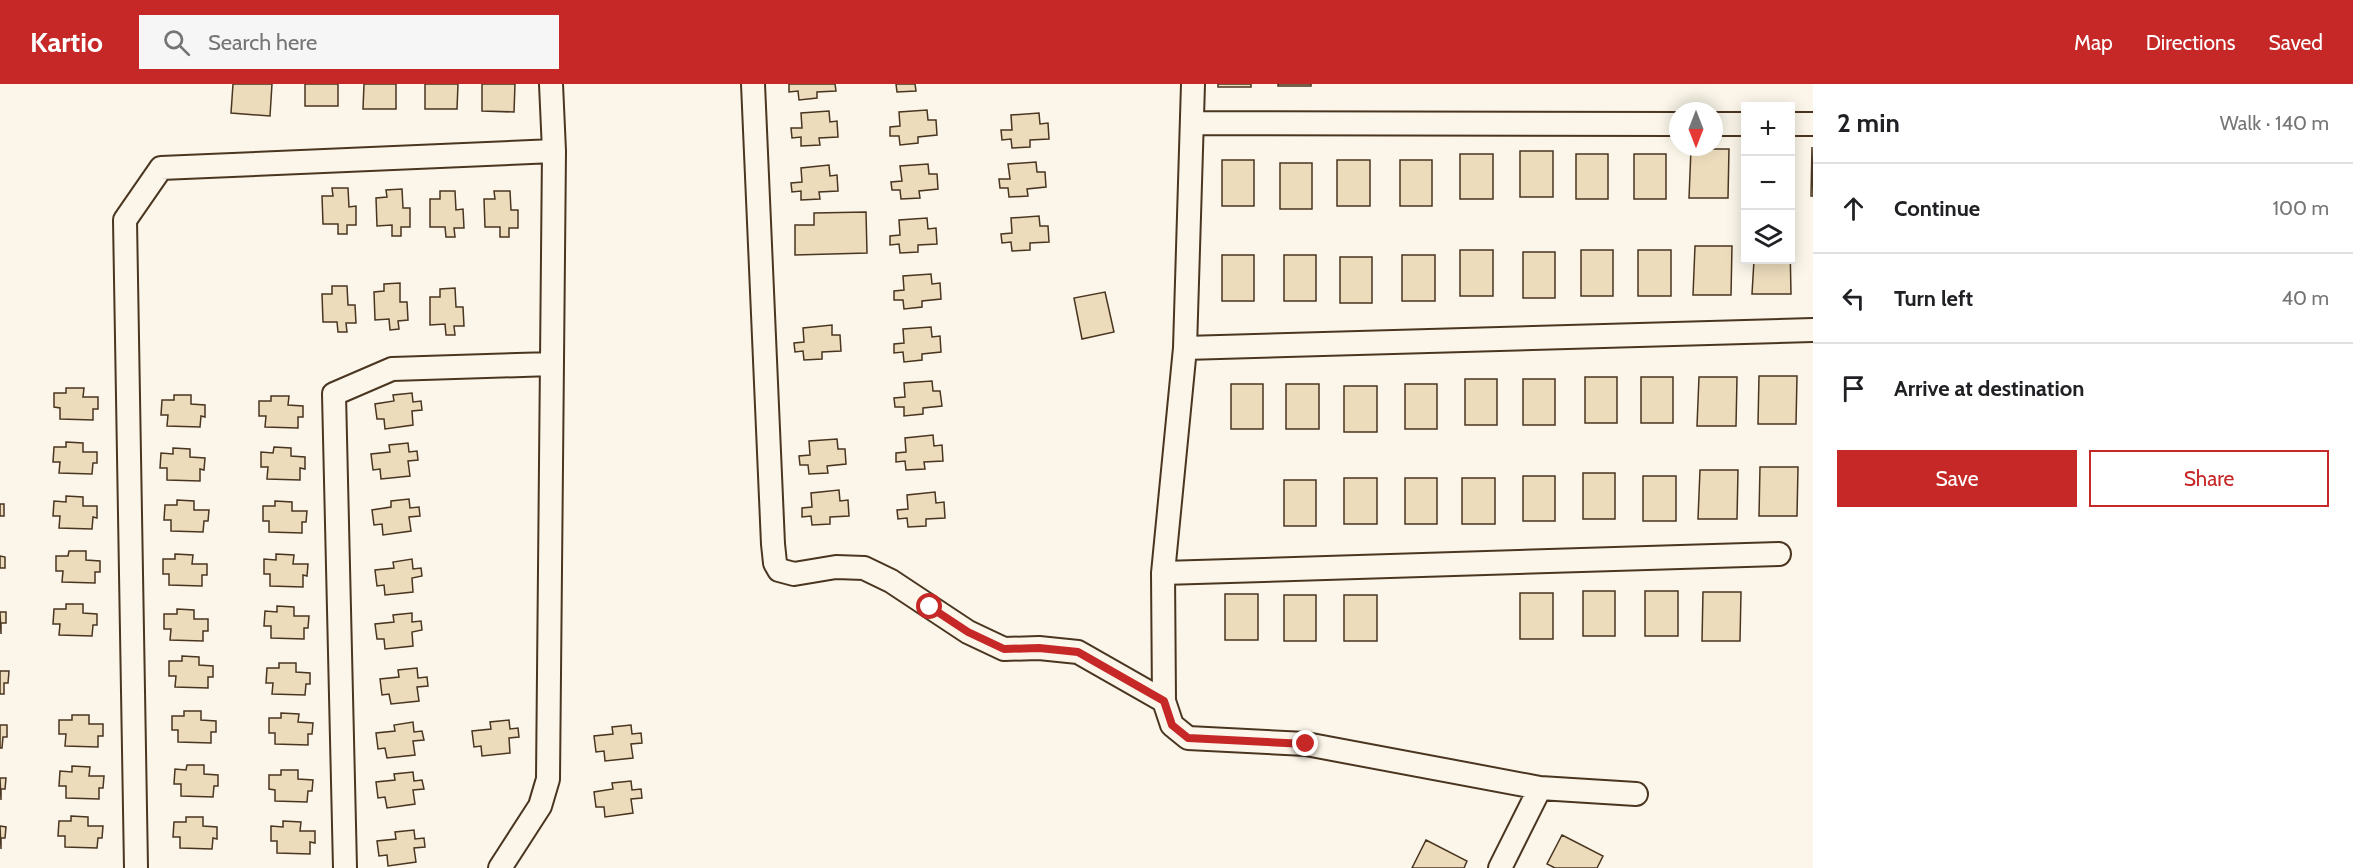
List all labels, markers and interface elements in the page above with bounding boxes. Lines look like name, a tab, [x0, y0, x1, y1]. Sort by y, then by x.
search box	[139, 15, 559, 69]
text: Kartio	[30, 25, 103, 59]
icon: search	[160, 26, 193, 59]
text: Search here	[208, 29, 317, 56]
text: Map	[2074, 30, 2113, 55]
text: Directions	[2146, 30, 2235, 55]
text: Saved	[2268, 30, 2323, 55]
north arrow	[1669, 102, 1723, 156]
map controls	[1741, 102, 1795, 264]
button: +	[1741, 102, 1795, 156]
text: 2 min	[1837, 107, 1900, 139]
text: Walk · 140 m	[2220, 111, 2329, 135]
button: −	[1741, 156, 1795, 210]
icon: ahead	[1837, 192, 1870, 225]
text: Continue	[1894, 195, 1980, 222]
text: 100 m	[2273, 196, 2329, 220]
button: layers	[1741, 210, 1795, 264]
icon: left	[1837, 282, 1870, 315]
text: Turn left	[1894, 285, 1973, 312]
text: 40 m	[2281, 286, 2329, 310]
icon: arrive	[1837, 372, 1870, 405]
text: Arrive at destination	[1894, 375, 2084, 402]
button: Save	[1837, 450, 2077, 507]
button: Share	[2089, 450, 2329, 507]
route start	[916, 593, 942, 619]
route end	[1292, 730, 1318, 756]

